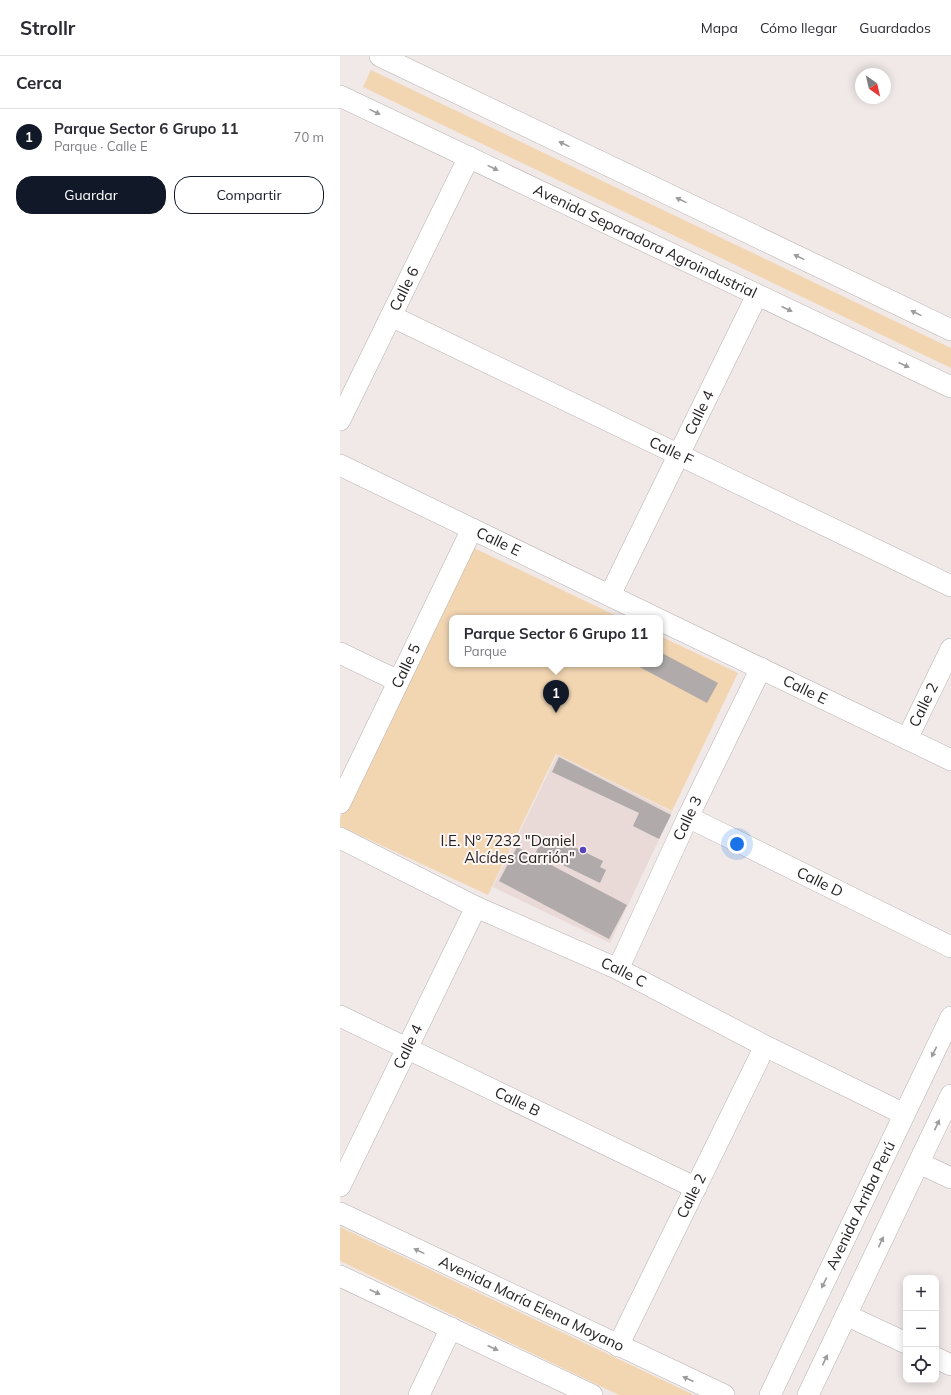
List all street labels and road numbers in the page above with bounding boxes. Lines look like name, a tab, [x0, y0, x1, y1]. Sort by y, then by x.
street label: Avenida Separadora Agroindustrial	[531, 180, 760, 302]
street label: Calle 6	[385, 263, 423, 314]
street label: Calle 4	[680, 387, 718, 438]
street label: Calle F	[646, 432, 697, 469]
street label: Calle E	[473, 522, 524, 560]
street label: Calle 5	[387, 640, 424, 691]
street label: Calle E	[780, 671, 831, 708]
street label: Calle 2	[904, 679, 942, 730]
street label: Calle 3	[668, 793, 706, 843]
street label: Calle D	[794, 862, 846, 901]
street label: Calle C	[598, 953, 650, 991]
street label: Calle 4	[389, 1021, 426, 1072]
street label: Calle B	[492, 1082, 544, 1120]
street label: Avenida Arriba Perú	[821, 1138, 899, 1273]
street label: Calle 2	[672, 1170, 710, 1221]
street label: Avenida María Elena Moyano	[436, 1251, 627, 1355]

